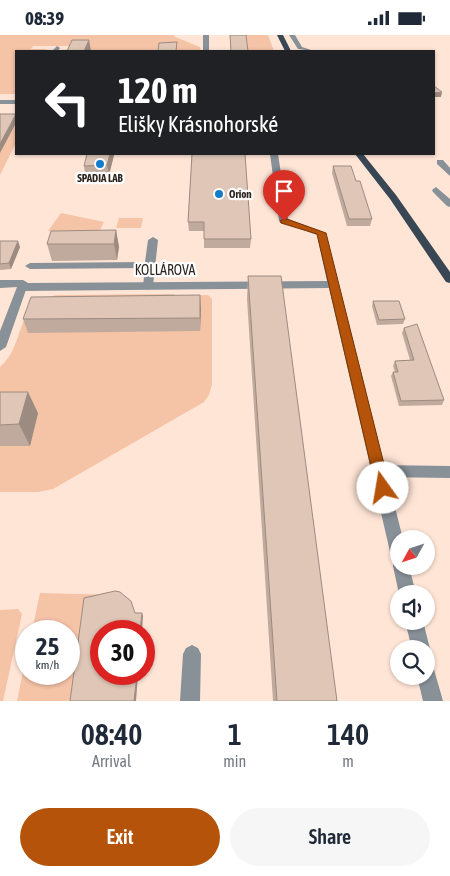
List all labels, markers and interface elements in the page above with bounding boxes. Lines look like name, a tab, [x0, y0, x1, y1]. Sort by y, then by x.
text: 08:39	[25, 7, 64, 29]
icon: left	[35, 70, 100, 135]
text: 120 m	[118, 70, 197, 110]
text: Elišky Krásnohorské	[118, 111, 278, 137]
marker: SPADIA LAB	[94, 158, 106, 170]
pin	[263, 170, 305, 221]
place label: SPADIA LAB	[77, 172, 124, 184]
icon: arrive	[270, 177, 298, 205]
marker: Orion	[213, 188, 225, 200]
place label: Orion	[229, 188, 252, 200]
street label: KOLLÁROVA	[135, 262, 195, 278]
position arrow	[356, 461, 408, 513]
north arrow	[390, 530, 435, 575]
map controls	[390, 530, 435, 685]
button: sound	[390, 585, 435, 630]
speed limit sign: 30	[90, 620, 155, 685]
text: 25	[36, 632, 59, 660]
button: search	[390, 640, 435, 685]
text: km/h	[36, 658, 59, 672]
text: 08:40	[81, 717, 142, 751]
text: 1	[228, 717, 242, 751]
text: 140	[327, 717, 369, 751]
text: Arrival	[92, 752, 131, 770]
text: min	[223, 752, 246, 770]
text: m	[342, 752, 354, 770]
button: Exit	[20, 808, 220, 866]
button: Share	[230, 808, 430, 866]

